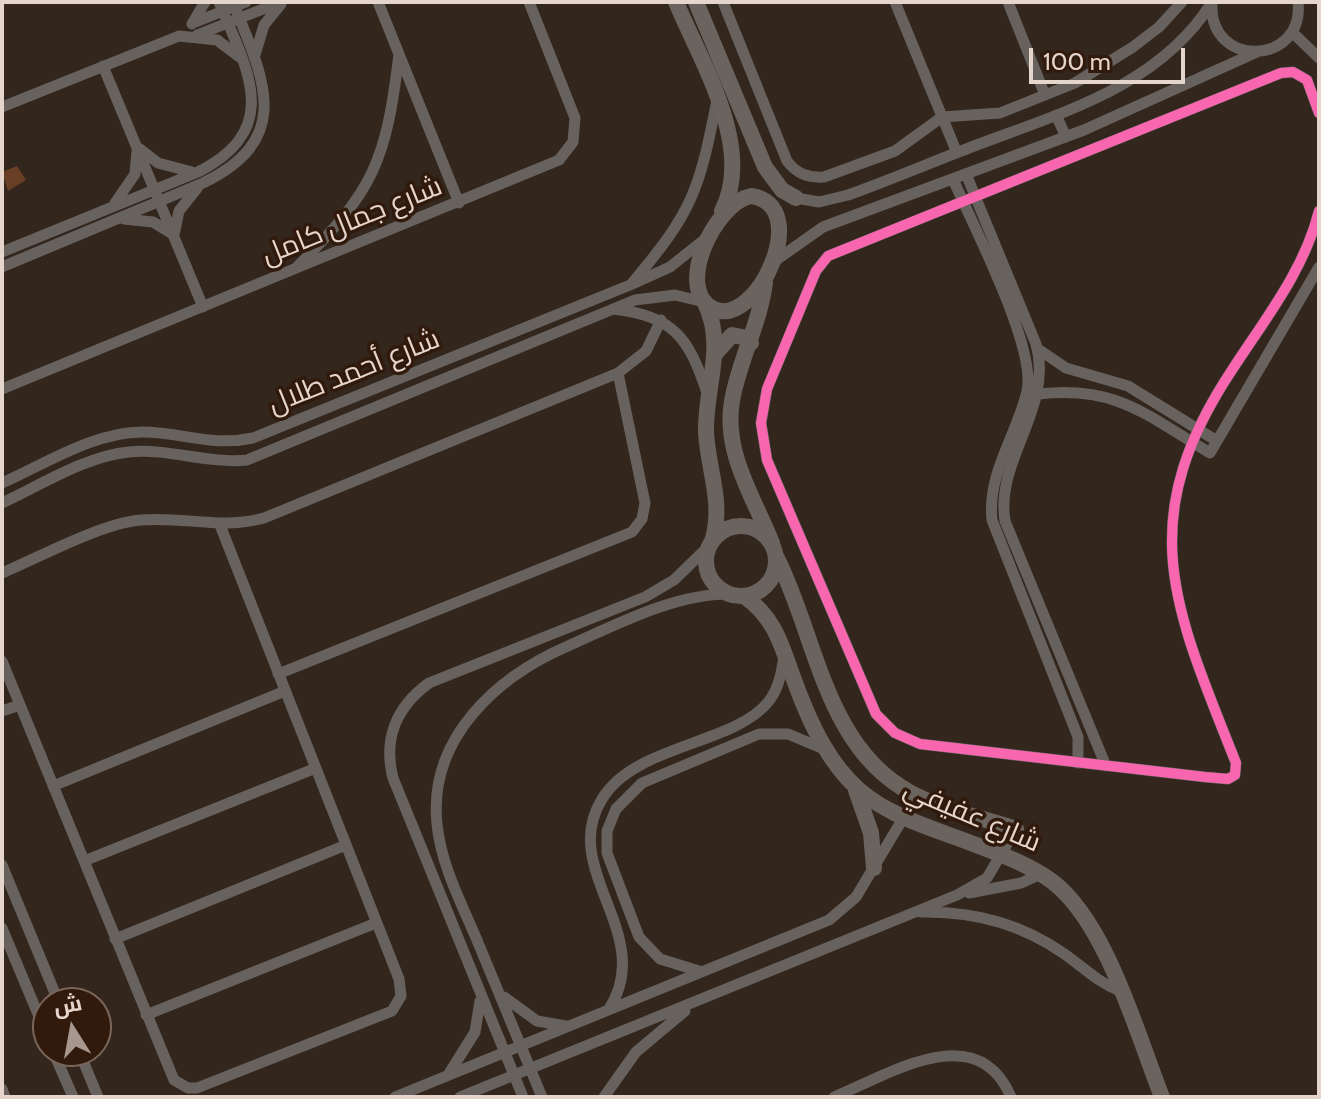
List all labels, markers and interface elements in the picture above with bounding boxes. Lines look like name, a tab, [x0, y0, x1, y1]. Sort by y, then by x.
scale bar	[1033, 32, 1189, 82]
text: 100 m	[1043, 47, 1111, 76]
street label: شارع جمال كامل	[257, 170, 447, 272]
street label: شارع أحمد طلال	[263, 322, 445, 422]
street label: شارع عفيفي	[898, 772, 1046, 860]
north arrow	[32, 987, 112, 1067]
text: ش	[51, 989, 84, 1021]

